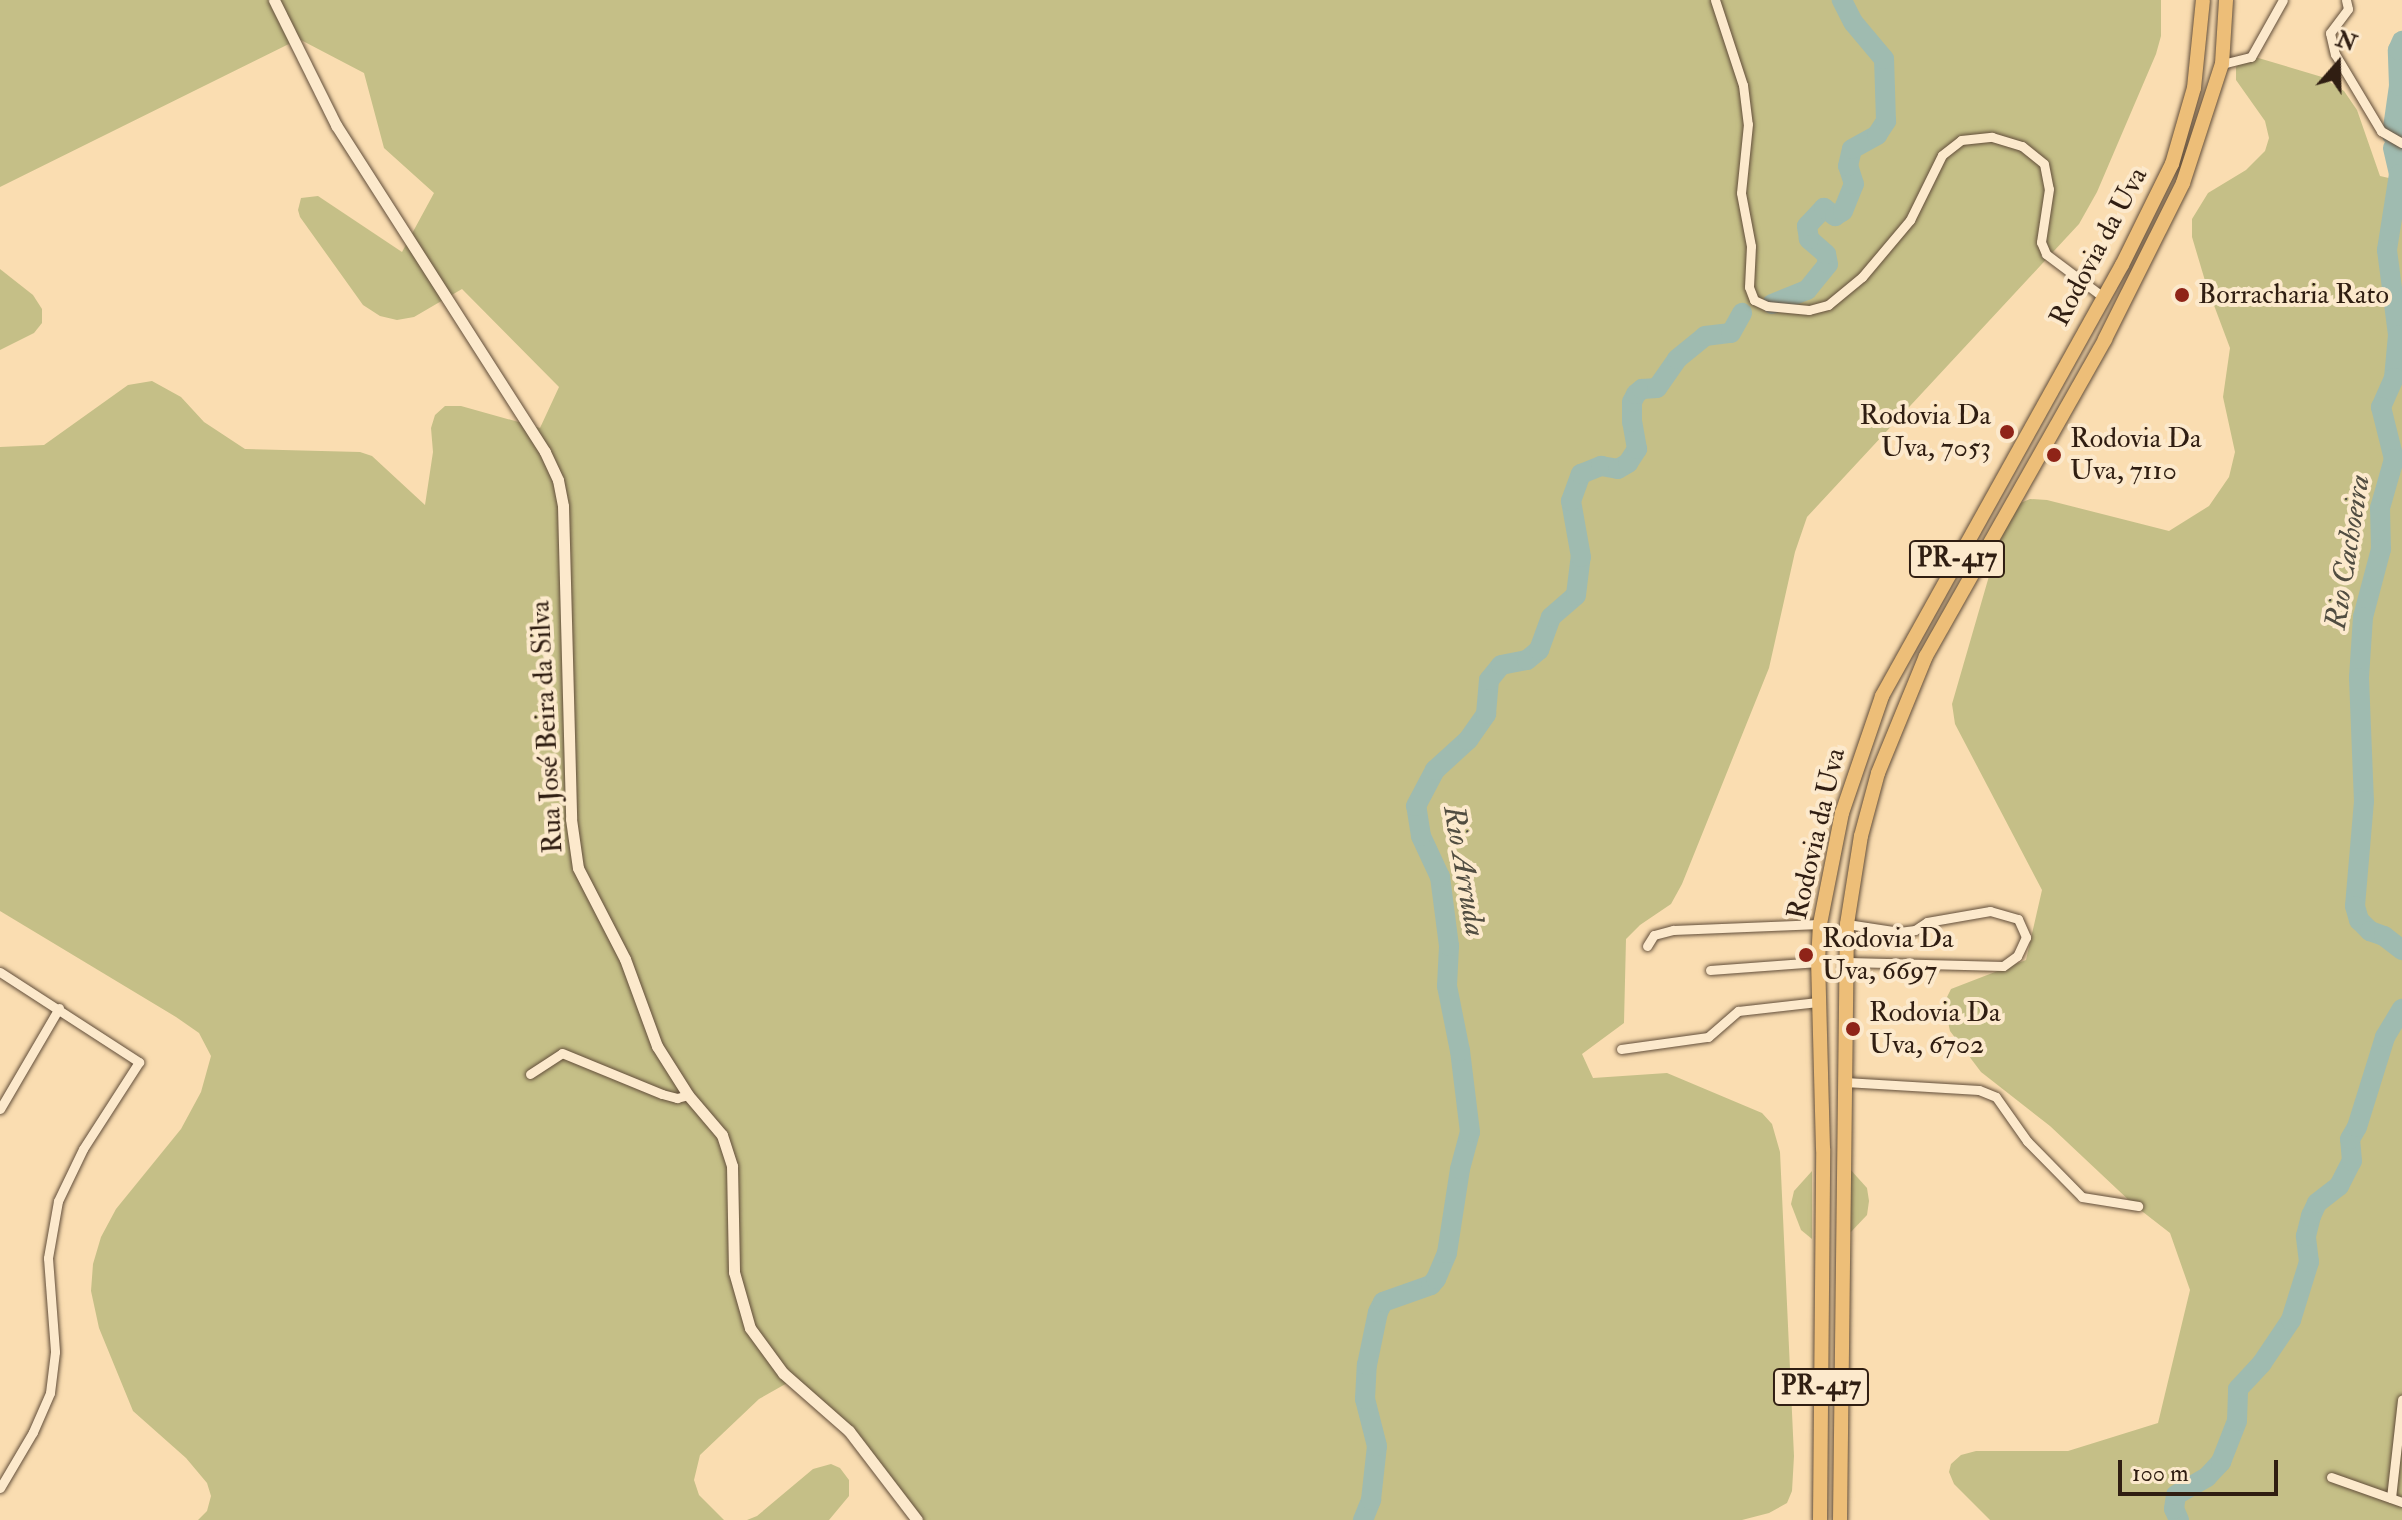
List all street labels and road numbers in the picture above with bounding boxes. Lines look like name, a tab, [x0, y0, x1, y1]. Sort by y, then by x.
street label: Rodovia da Uva	[2043, 162, 2155, 332]
road number: PR-417	[1907, 537, 2007, 581]
street label: Rua José Beira da Silva	[524, 600, 570, 854]
street label: Rodovia da Uva	[1781, 745, 1853, 923]
road number: PR-417	[1771, 1365, 1871, 1409]

